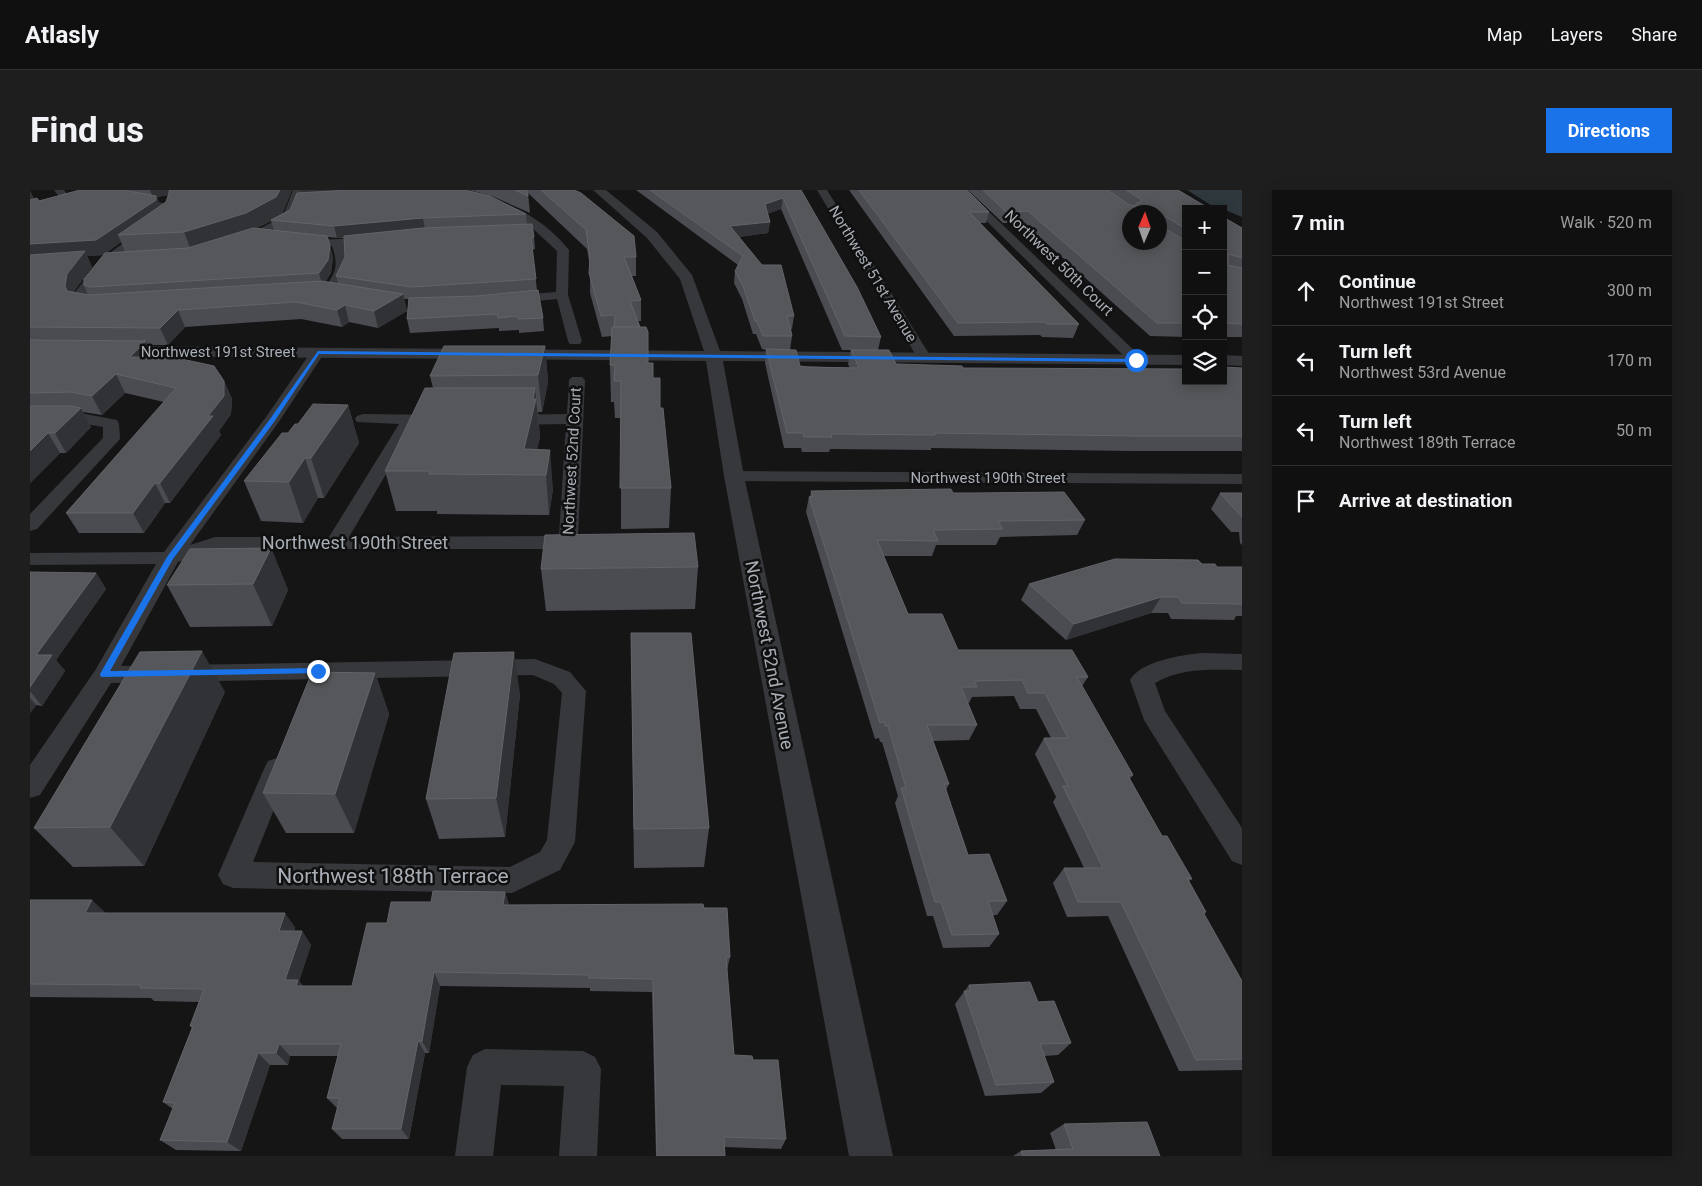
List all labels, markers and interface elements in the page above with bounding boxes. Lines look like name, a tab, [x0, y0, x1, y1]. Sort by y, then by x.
text: Atlasly	[25, 21, 99, 49]
text: Map	[1487, 24, 1522, 45]
text: Layers	[1550, 24, 1603, 45]
text: Share	[1631, 24, 1677, 45]
button: Directions	[1546, 108, 1672, 153]
text: Find us	[30, 110, 144, 151]
street label: Northwest 51st Avenue	[825, 203, 921, 345]
north arrow	[1122, 205, 1167, 250]
map controls	[1182, 205, 1227, 385]
button: +	[1182, 205, 1227, 250]
street label: Northwest 50th Court	[1001, 206, 1117, 320]
text: 7 min	[1292, 211, 1345, 235]
text: Walk · 520 m	[1560, 213, 1652, 232]
button: −	[1182, 250, 1227, 295]
text: Continue	[1339, 270, 1416, 293]
icon: ahead	[1292, 277, 1320, 305]
text: 300 m	[1607, 281, 1652, 300]
text: Northwest 191st Street	[1339, 293, 1504, 312]
button: locate	[1182, 295, 1227, 340]
button: layers	[1182, 340, 1227, 385]
text: Turn left	[1339, 340, 1412, 363]
street label: Northwest 191st Street	[141, 343, 295, 361]
icon: left	[1292, 347, 1320, 375]
route start	[1125, 349, 1148, 372]
text: 170 m	[1607, 351, 1652, 370]
text: Northwest 53rd Avenue	[1339, 363, 1506, 382]
street label: Northwest 52nd Court	[559, 387, 585, 535]
text: Turn left	[1339, 410, 1412, 433]
icon: left	[1292, 417, 1320, 445]
text: 50 m	[1616, 421, 1652, 440]
text: Northwest 189th Terrace	[1339, 433, 1515, 452]
street label: Northwest 190th Street	[910, 469, 1066, 487]
icon: arrive	[1292, 487, 1320, 515]
text: Arrive at destination	[1339, 489, 1512, 512]
street label: Northwest 190th Street	[262, 532, 448, 553]
street label: Northwest 52nd Avenue	[741, 559, 799, 751]
route end	[307, 660, 330, 683]
street label: Northwest 188th Terrace	[277, 864, 509, 888]

